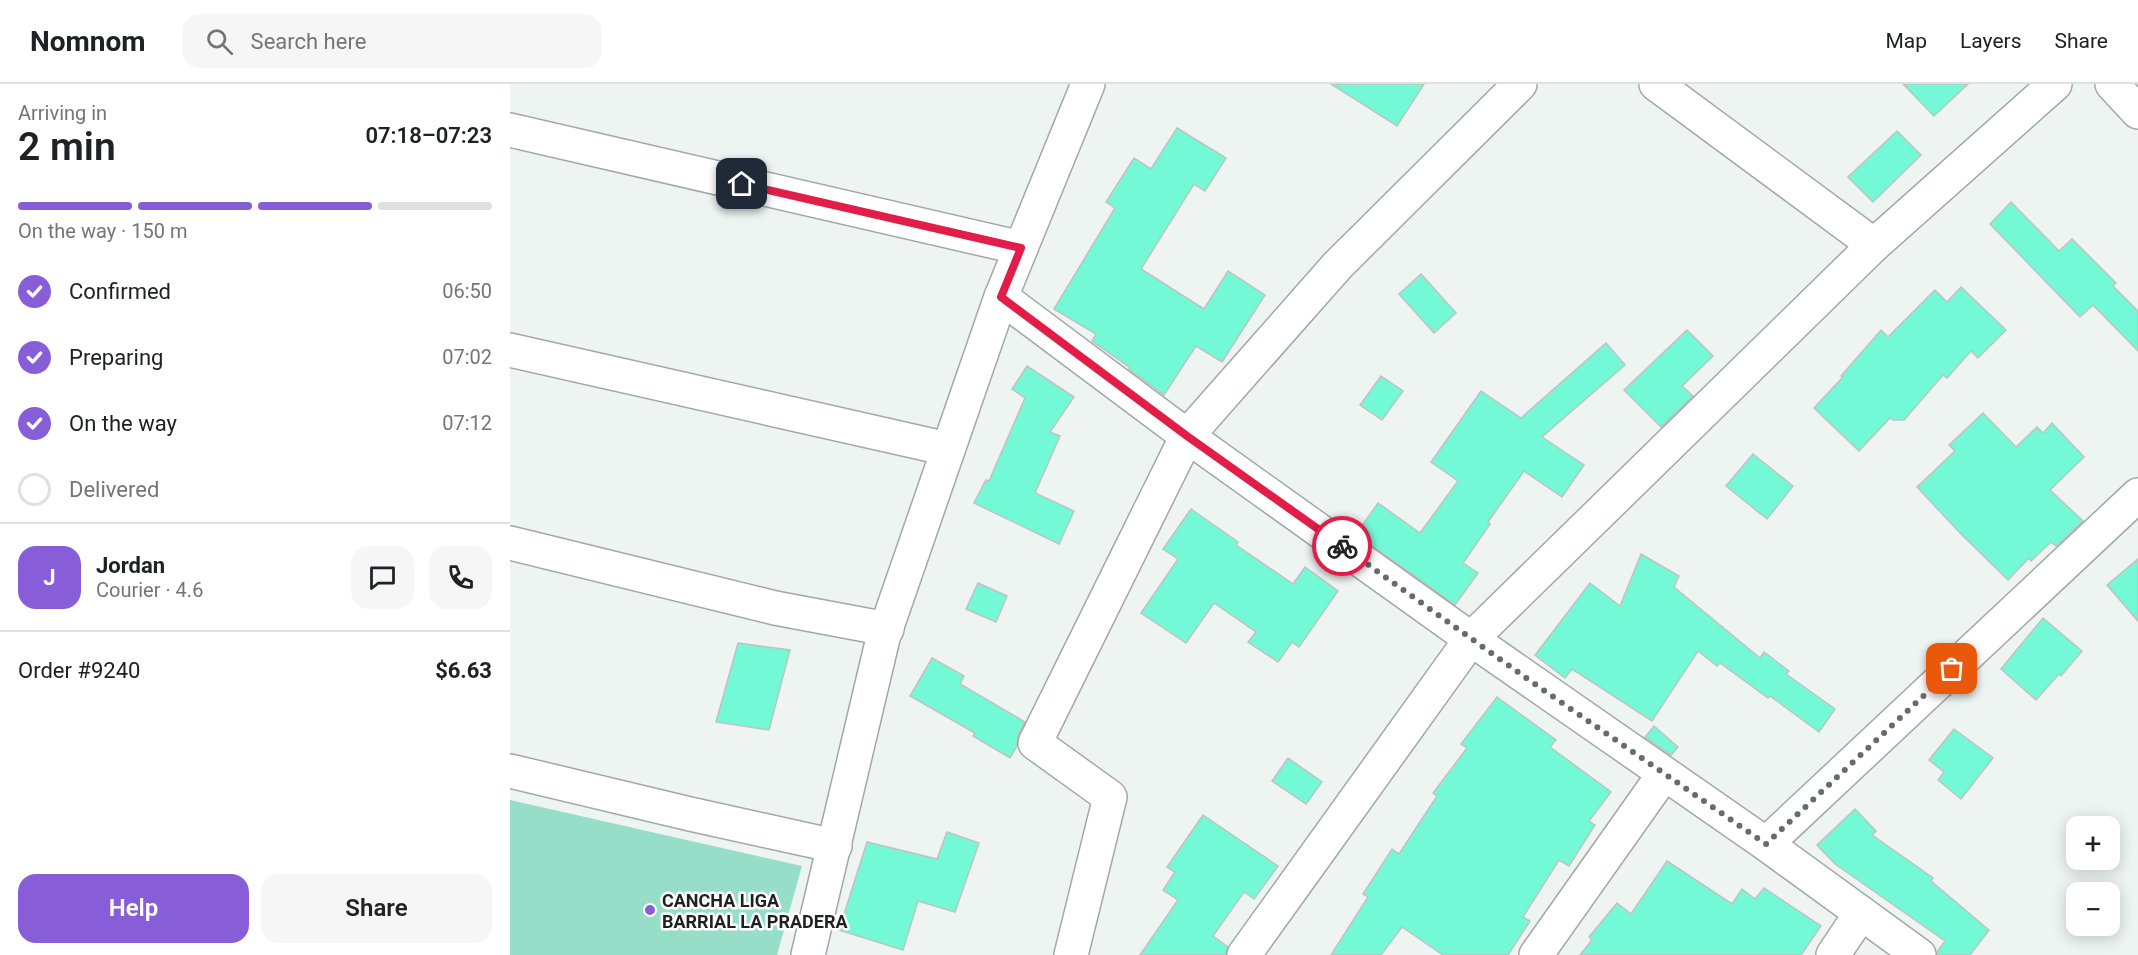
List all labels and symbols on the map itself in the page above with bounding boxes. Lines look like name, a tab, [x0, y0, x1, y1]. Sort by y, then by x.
pin	[716, 158, 767, 209]
courier	[1312, 516, 1372, 576]
pin	[1926, 643, 1977, 694]
place label: CANCHA LIGA BARRIAL LA PRADERA	[662, 890, 848, 932]
marker: CANCHA LIGA BARRIAL LA PRADERA	[643, 903, 657, 917]

